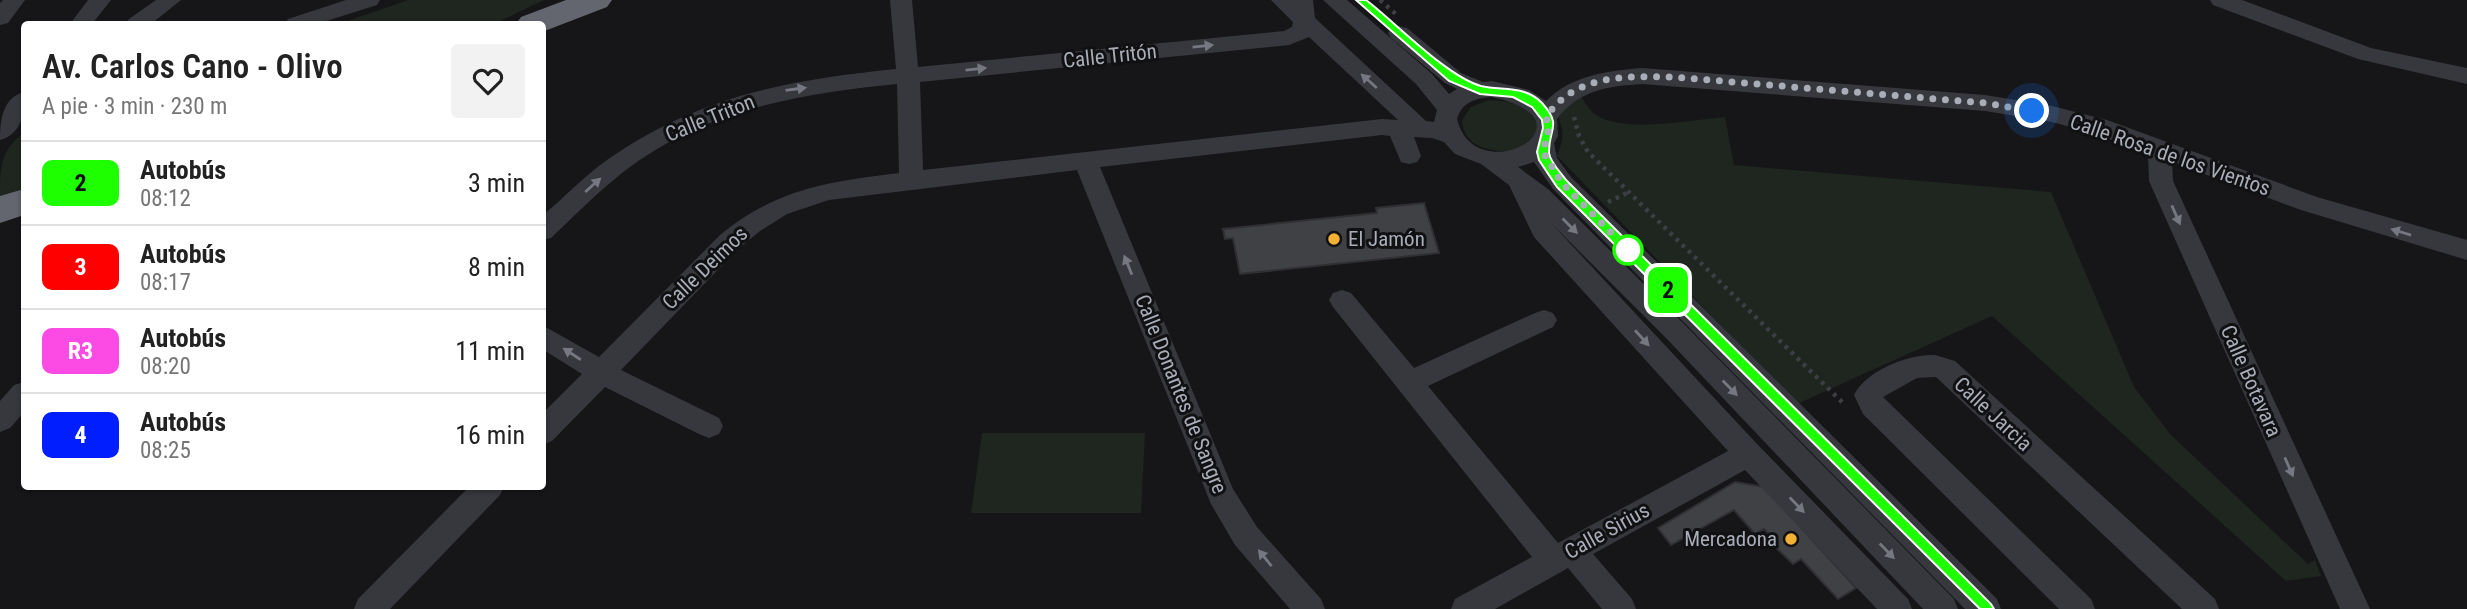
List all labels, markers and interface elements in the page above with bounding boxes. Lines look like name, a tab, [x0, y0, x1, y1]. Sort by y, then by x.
street label: Calle Tritón	[1062, 39, 1158, 73]
one-way arrow	[1192, 41, 1214, 52]
button: heart	[451, 44, 525, 118]
text: Av. Carlos Cano - Olivo	[42, 47, 343, 86]
one-way arrow	[965, 63, 987, 74]
one-way arrow	[1360, 73, 1378, 89]
one-way arrow	[785, 83, 807, 94]
street label: Calle Triton	[662, 89, 758, 147]
text: A pie · 3 min · 230 m	[42, 93, 227, 120]
your location	[2014, 93, 2049, 128]
street label: Calle Rosa de los Vientos	[2067, 109, 2273, 201]
text: Autobús	[140, 155, 226, 185]
text: 3 min	[468, 168, 525, 198]
text: 2	[74, 169, 87, 197]
one-way arrow	[584, 177, 602, 193]
text: 08:12	[140, 185, 191, 212]
one-way arrow	[2170, 205, 2182, 225]
one-way arrow	[1561, 217, 1578, 234]
street label: Calle Deimos	[658, 222, 752, 314]
one-way arrow	[2390, 226, 2411, 236]
place label: El Jamón	[1348, 227, 1425, 251]
marker: El Jamón	[1326, 231, 1342, 247]
unlabelled marker	[1613, 235, 1643, 265]
text: Autobús	[140, 239, 226, 269]
text: 8 min	[468, 252, 525, 282]
text: 3	[74, 253, 87, 281]
one-way arrow	[1122, 254, 1133, 275]
line badge: 2	[1645, 267, 1691, 313]
text: 08:17	[140, 269, 191, 296]
text: 2	[1662, 276, 1674, 304]
street label: Calle Donantes de Sangre	[1130, 291, 1232, 497]
street label: Calle Botavara	[2216, 322, 2286, 440]
text: Autobús	[140, 323, 226, 353]
one-way arrow	[1634, 329, 1650, 347]
text: 11 min	[455, 336, 525, 366]
text: R3	[68, 337, 93, 365]
one-way arrow	[562, 347, 582, 360]
text: 08:20	[140, 353, 191, 380]
street label: Calle Jarcia	[1949, 372, 2037, 456]
one-way arrow	[1721, 379, 1737, 396]
text: Autobús	[140, 407, 226, 437]
text: 16 min	[455, 420, 525, 450]
text: 4	[74, 421, 87, 449]
text: 08:25	[140, 437, 191, 464]
one-way arrow	[2283, 457, 2295, 477]
one-way arrow	[1788, 496, 1804, 513]
street label: Calle Sirius	[1561, 498, 1653, 564]
place label: Mercadona	[1684, 527, 1777, 551]
marker: Mercadona	[1783, 531, 1799, 547]
one-way arrow	[1879, 543, 1896, 560]
one-way arrow	[1258, 550, 1273, 567]

